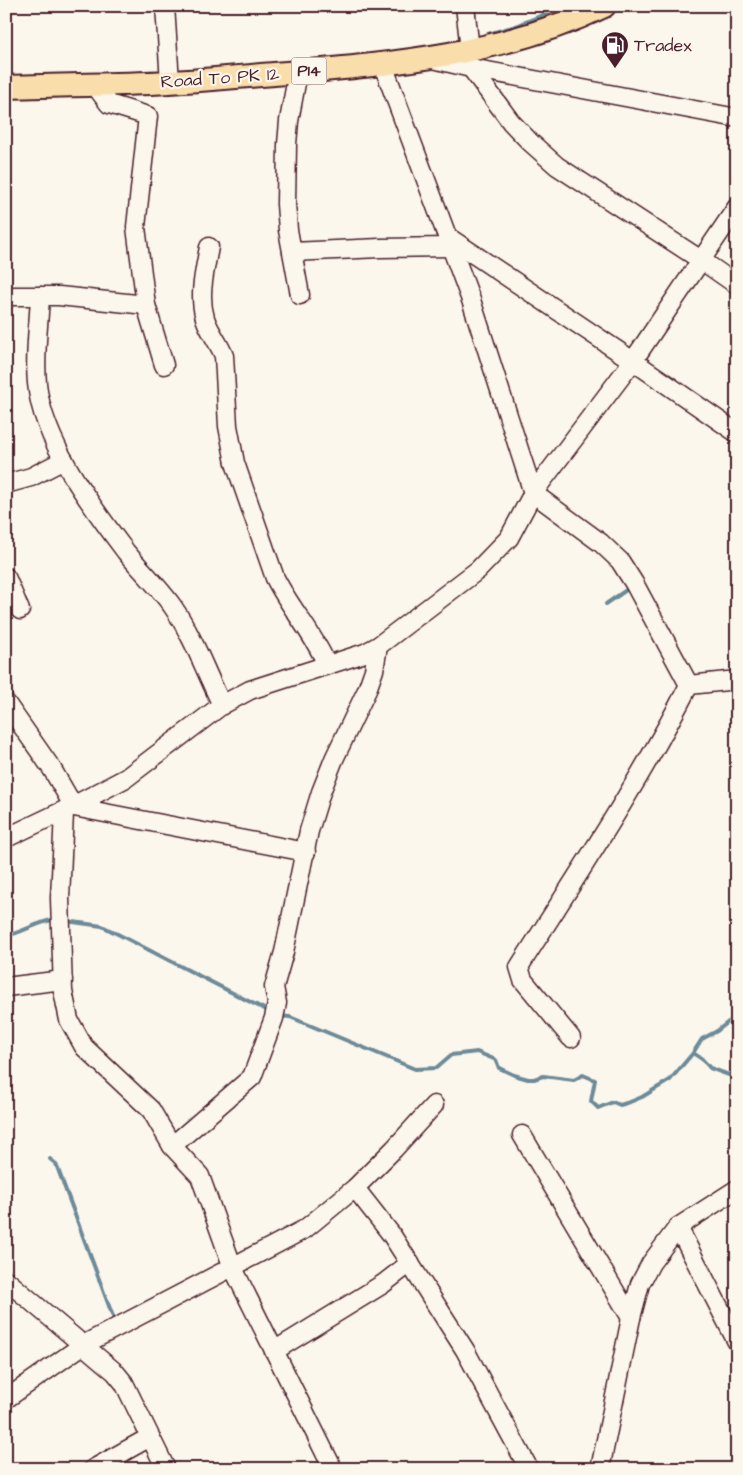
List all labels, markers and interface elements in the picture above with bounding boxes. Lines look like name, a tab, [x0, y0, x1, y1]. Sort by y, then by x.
fuel station icon: Tradex	[600, 30, 630, 69]
place label: Tradex	[634, 33, 692, 58]
road number: P14	[292, 58, 326, 84]
street label: Road To PK 12	[160, 61, 281, 95]

